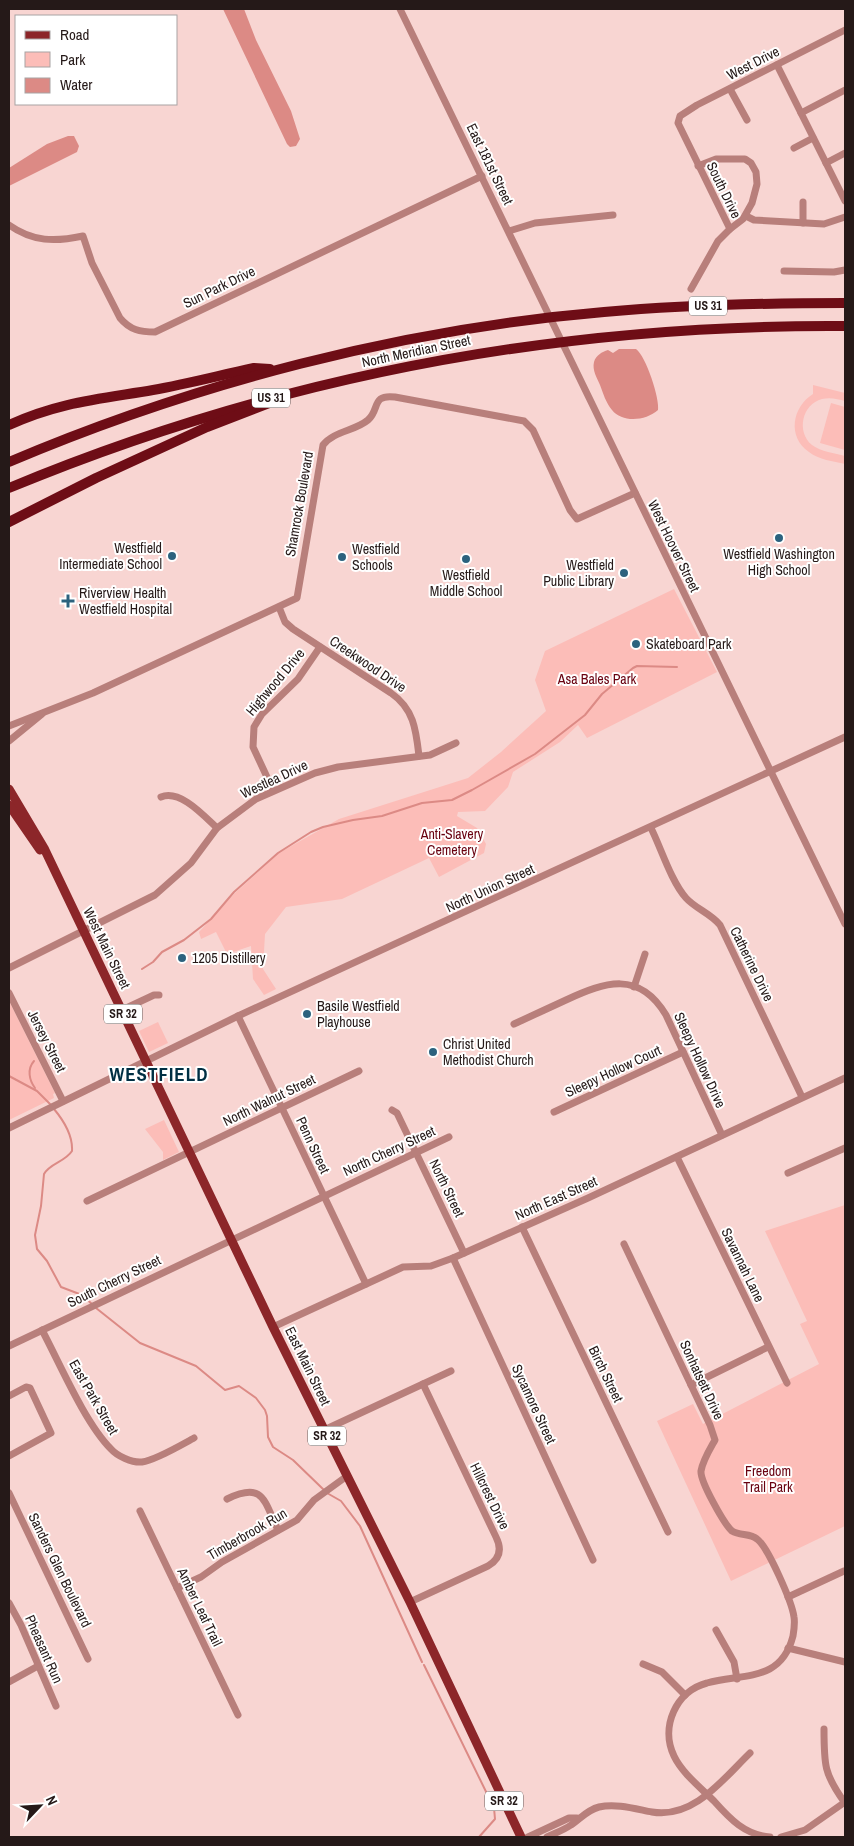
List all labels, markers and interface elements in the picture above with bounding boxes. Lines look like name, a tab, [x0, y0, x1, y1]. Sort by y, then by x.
legend	[15, 15, 178, 105]
text: Road	[60, 24, 89, 45]
street label: West Drive	[724, 42, 782, 84]
text: Park	[60, 49, 86, 70]
text: Water	[60, 74, 92, 95]
street label: East 181st Street	[463, 120, 517, 208]
street label: South Drive	[703, 159, 745, 221]
street label: Sun Park Drive	[180, 262, 258, 312]
road number: US 31	[689, 296, 727, 316]
street label: North Meridian Street	[360, 331, 472, 371]
road number: US 31	[252, 388, 290, 408]
street label: Shamrock Boulevard	[281, 450, 317, 558]
street label: West Hoover Street	[644, 497, 704, 595]
marker: Westfield Washington High School	[773, 532, 785, 544]
place label: Westfield Intermediate School	[59, 539, 162, 573]
place label: Westfield Schools	[352, 540, 400, 574]
place label: Westfield Washington High School	[723, 545, 835, 579]
marker: Westfield Intermediate School	[166, 550, 178, 562]
marker: Westfield Schools	[336, 551, 348, 563]
marker: Westfield Middle School	[460, 553, 472, 565]
place label: Westfield Public Library	[543, 556, 614, 590]
place label: Westfield Middle School	[430, 566, 502, 600]
marker: Westfield Public Library	[618, 567, 630, 579]
place label: Riverview Health Westfield Hospital	[79, 584, 172, 618]
marker: Riverview Health Westfield Hospital	[61, 594, 75, 608]
street label: Creekwood Drive	[326, 632, 410, 696]
place label: Skateboard Park	[646, 635, 732, 653]
marker: Skateboard Park	[630, 638, 642, 650]
street label: Highwood Drive	[242, 645, 308, 719]
park label: Asa Bales Park	[557, 670, 637, 688]
street label: Westlea Drive	[238, 756, 310, 802]
park label: Anti-Slavery Cemetery	[420, 825, 484, 859]
street label: North Union Street	[443, 860, 537, 916]
street label: West Main Street	[80, 904, 134, 992]
street label: Catherine Drive	[726, 924, 778, 1004]
place label: 1205 Distillery	[192, 949, 266, 967]
marker: 1205 Distillery	[176, 952, 188, 964]
place label: Basile Westfield Playhouse	[317, 997, 400, 1031]
road number: SR 32	[104, 1004, 142, 1024]
street label: Jersey Street	[24, 1007, 70, 1075]
marker: Basile Westfield Playhouse	[301, 1008, 313, 1020]
street label: Sleepy Hollow Drive	[670, 1009, 730, 1111]
place label: Christ United Methodist Church	[443, 1035, 534, 1069]
street label: Sleepy Hollow Court	[562, 1041, 664, 1101]
marker: Christ United Methodist Church	[427, 1046, 439, 1058]
district label: WESTFIELD	[109, 1061, 209, 1087]
street label: North Walnut Street	[220, 1070, 318, 1130]
street label: Penn Street	[292, 1114, 334, 1176]
street label: North Cherry Street	[340, 1122, 438, 1180]
street label: North Street	[425, 1156, 469, 1220]
street label: North East Street	[512, 1172, 600, 1224]
street label: Savannah Lane	[717, 1225, 769, 1305]
street label: South Cherry Street	[64, 1251, 164, 1311]
street label: East Main Street	[281, 1324, 335, 1408]
street label: Sonhatsett Drive	[676, 1337, 728, 1423]
street label: Birch Street	[585, 1343, 627, 1405]
street label: East Park Street	[65, 1356, 123, 1438]
street label: Sycamore Street	[508, 1361, 560, 1447]
road number: SR 32	[308, 1426, 346, 1445]
street label: Hillcrest Drive	[466, 1460, 514, 1532]
park label: Freedom Trail Park	[743, 1462, 793, 1496]
street label: Timberbrook Run	[204, 1504, 290, 1564]
street label: Sanders Glen Boulevard	[24, 1510, 96, 1630]
street label: Amber Leaf Trail	[173, 1564, 227, 1649]
street label: Pheasant Run	[21, 1612, 67, 1686]
north arrow	[15, 1781, 65, 1831]
road number: SR 32	[485, 1792, 523, 1810]
text: N	[42, 1793, 62, 1808]

